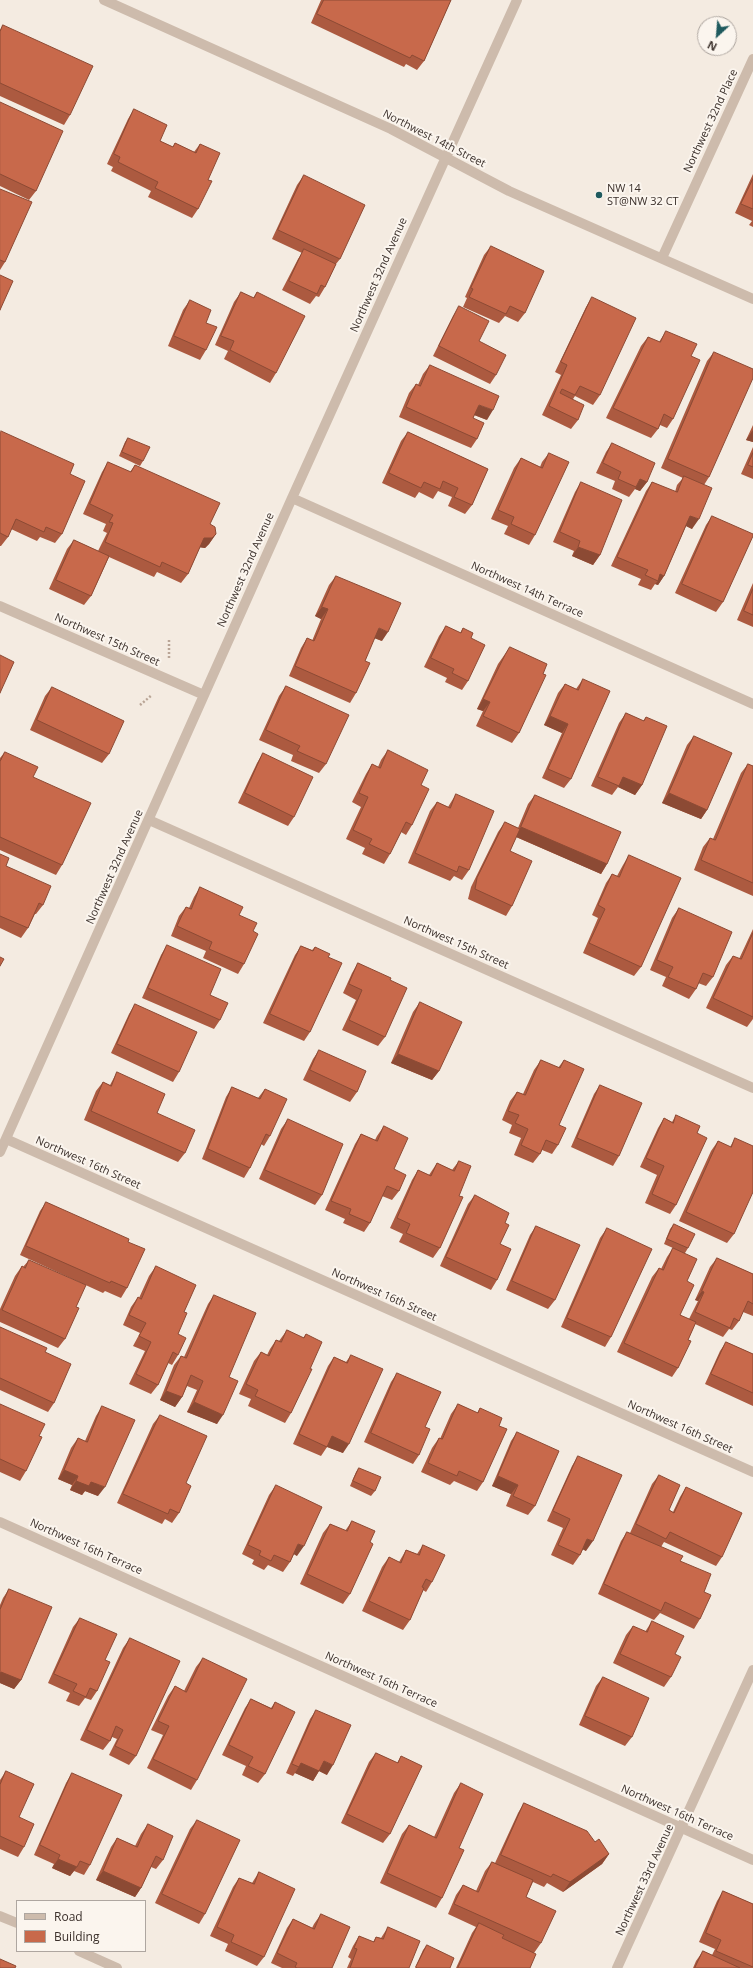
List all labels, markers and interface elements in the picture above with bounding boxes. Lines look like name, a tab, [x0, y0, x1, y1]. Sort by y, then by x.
north arrow	[697, 16, 737, 56]
text: N	[705, 38, 719, 55]
street label: Northwest 32nd Place	[681, 67, 741, 175]
street label: Northwest 14th Street	[380, 107, 488, 171]
place label: NW 14 ST@NW 32 CT	[607, 182, 679, 208]
marker: NW 14 ST@NW 32 CT	[594, 190, 604, 200]
street label: Northwest 32nd Avenue	[348, 216, 410, 334]
street label: Northwest 32nd Avenue	[215, 511, 277, 629]
street label: Northwest 14th Terrace	[469, 559, 585, 621]
street label: Northwest 15th Street	[52, 611, 162, 669]
street label: Northwest 32nd Avenue	[84, 808, 146, 926]
street label: Northwest 15th Street	[401, 914, 511, 972]
street label: Northwest 16th Street	[33, 1134, 143, 1192]
street label: Northwest 16th Street	[329, 1266, 439, 1324]
street label: Northwest 16th Street	[625, 1398, 735, 1456]
street label: Northwest 16th Terrace	[28, 1516, 144, 1578]
street label: Northwest 16th Terrace	[323, 1649, 439, 1711]
street label: Northwest 16th Terrace	[619, 1782, 735, 1844]
street label: Northwest 33rd Avenue	[613, 1822, 677, 1938]
legend	[16, 1900, 146, 1952]
text: Road	[54, 1908, 83, 1925]
text: Building	[54, 1928, 99, 1945]

